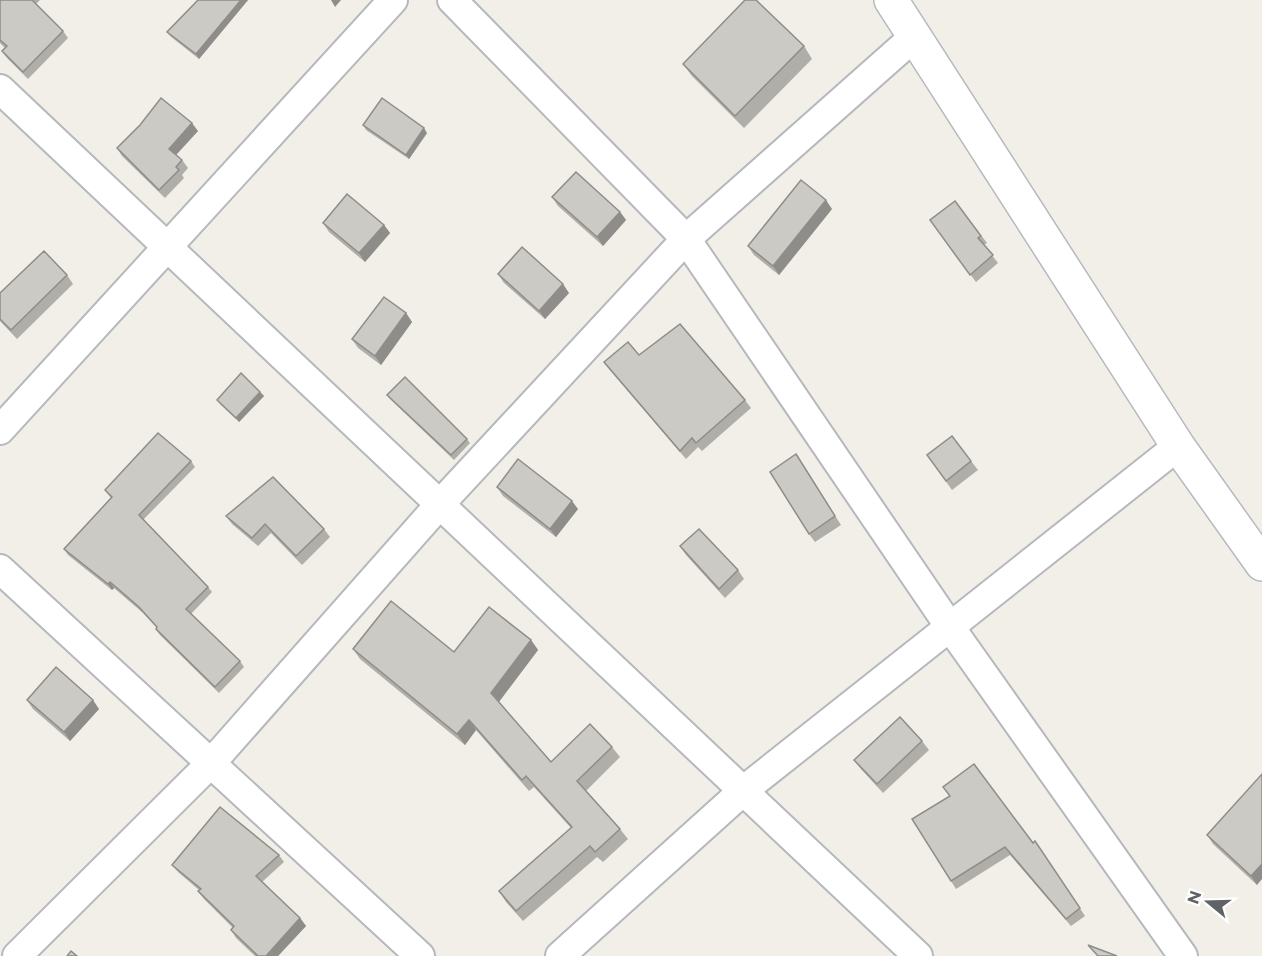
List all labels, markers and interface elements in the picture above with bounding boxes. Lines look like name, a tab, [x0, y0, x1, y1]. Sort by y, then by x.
north arrow	[1178, 872, 1238, 932]
text: N	[1183, 888, 1205, 906]

